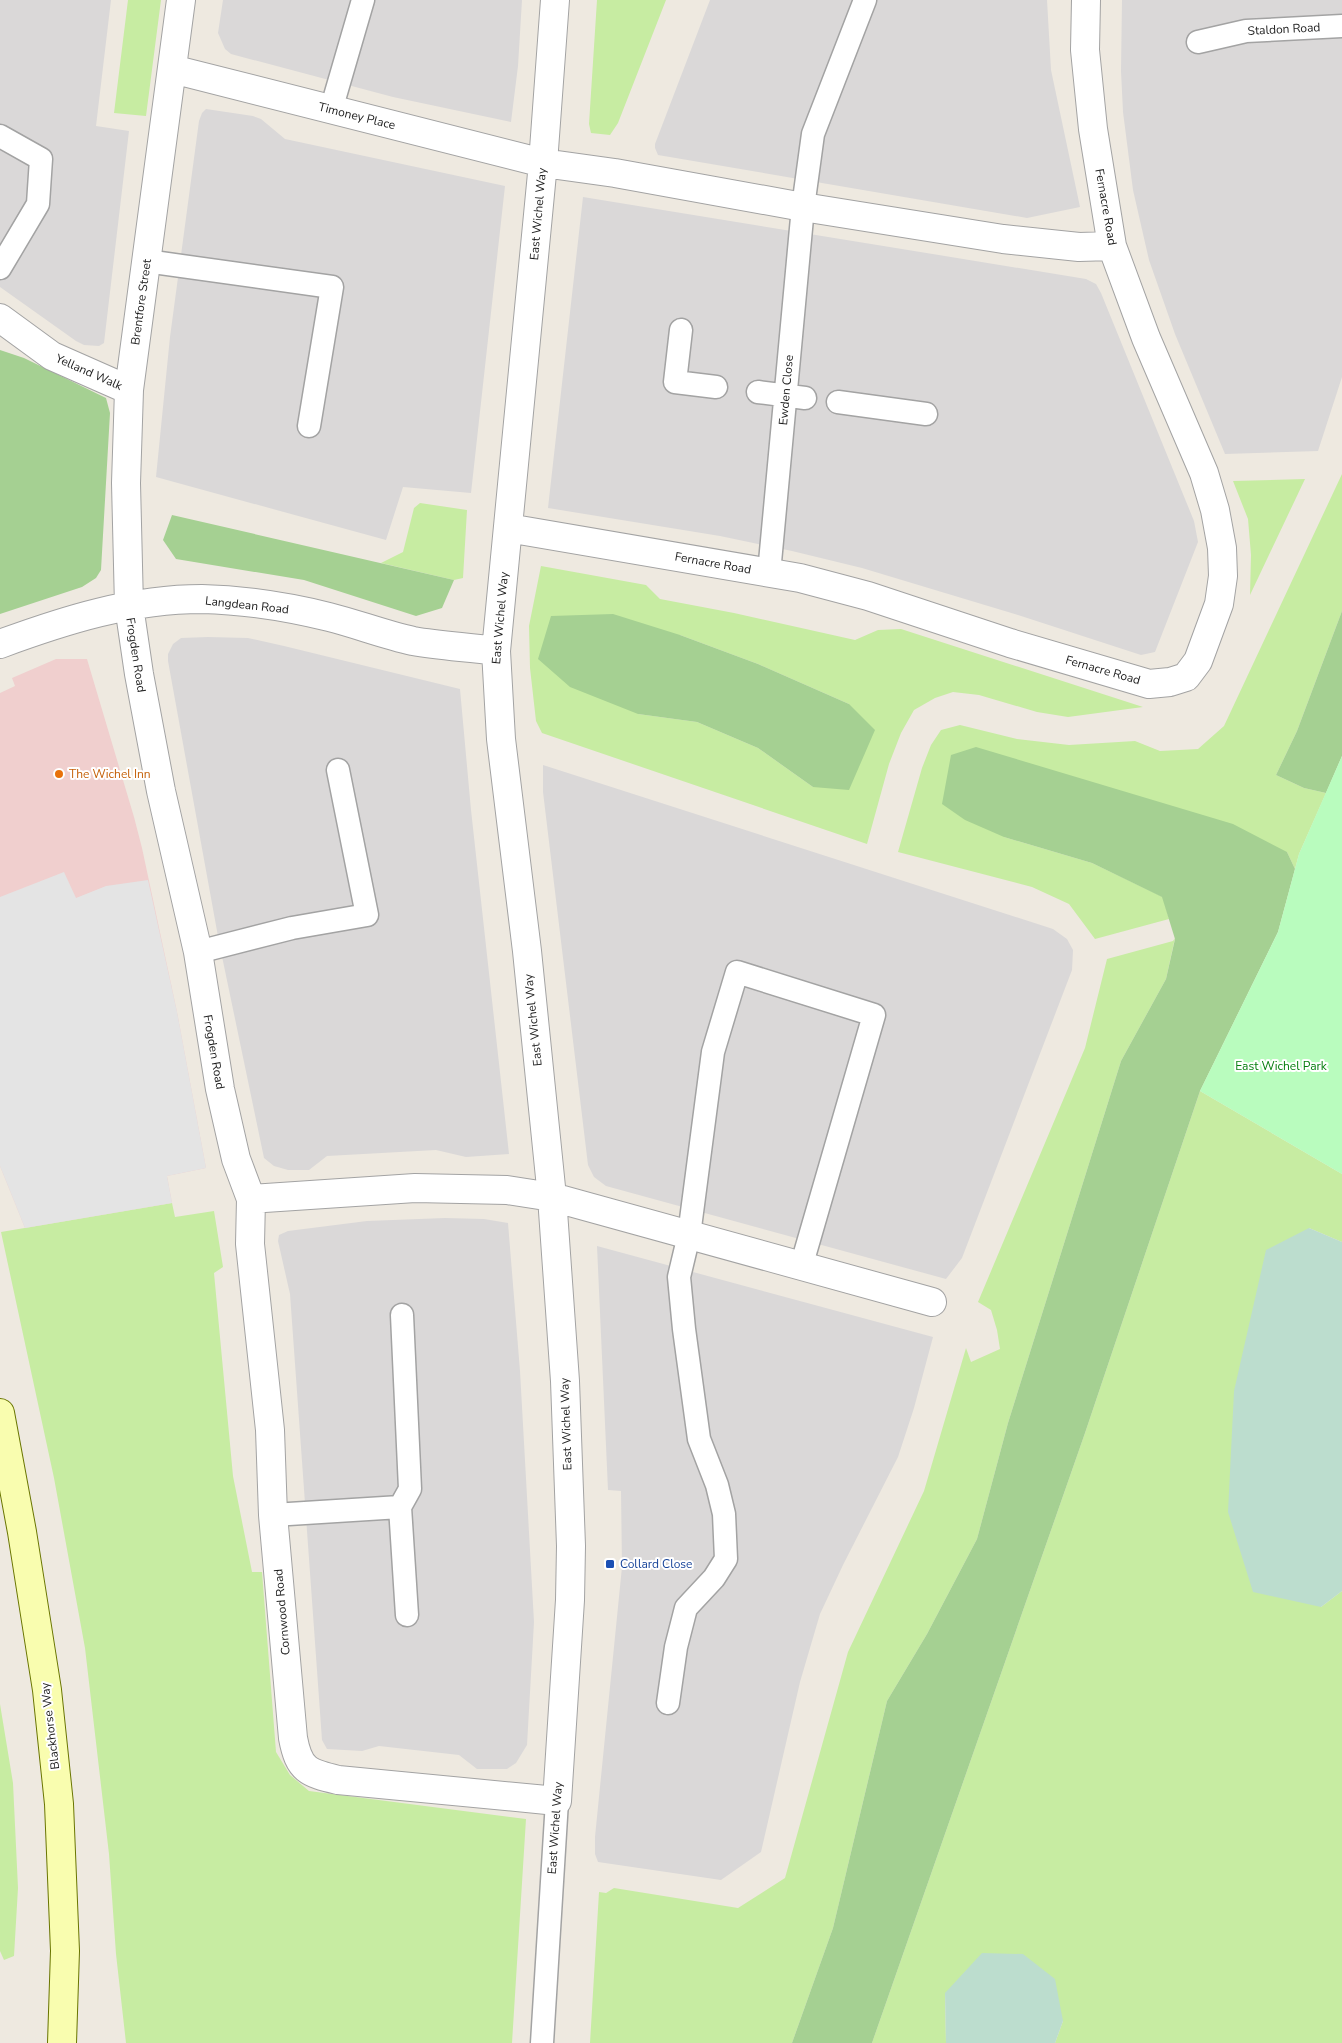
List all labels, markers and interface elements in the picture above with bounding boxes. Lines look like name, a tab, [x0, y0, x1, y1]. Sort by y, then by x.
street label: Staldon Road	[1247, 19, 1321, 39]
street label: Timoney Place	[317, 99, 397, 133]
street label: East Wichel Way	[526, 166, 550, 261]
street label: Fernacre Road	[1091, 168, 1121, 246]
street label: Brentfore Street	[127, 257, 155, 346]
street label: Yelland Walk	[52, 350, 126, 394]
street label: Ewden Close	[775, 354, 797, 426]
street label: Fernacre Road	[674, 548, 752, 578]
street label: East Wichel Way	[488, 570, 512, 665]
street label: Langdean Road	[204, 593, 290, 617]
street label: Frogden Road	[122, 616, 150, 694]
street label: Fernacre Road	[1064, 652, 1142, 688]
place label: The Wichel Inn	[69, 766, 151, 782]
marker: The Wichel Inn	[53, 768, 65, 780]
street label: East Wichel Way	[520, 972, 546, 1067]
street label: Frogden Road	[200, 1013, 228, 1091]
park label: East Wichel Park	[1235, 1058, 1328, 1074]
street label: East Wichel Way	[556, 1377, 576, 1471]
place label: Collard Close	[620, 1556, 693, 1572]
marker: Collard Close	[604, 1558, 616, 1570]
street label: Cornwood Road	[270, 1568, 294, 1656]
street label: Blackhorse Way	[37, 1681, 63, 1770]
street label: East Wichel Way	[544, 1780, 566, 1875]

